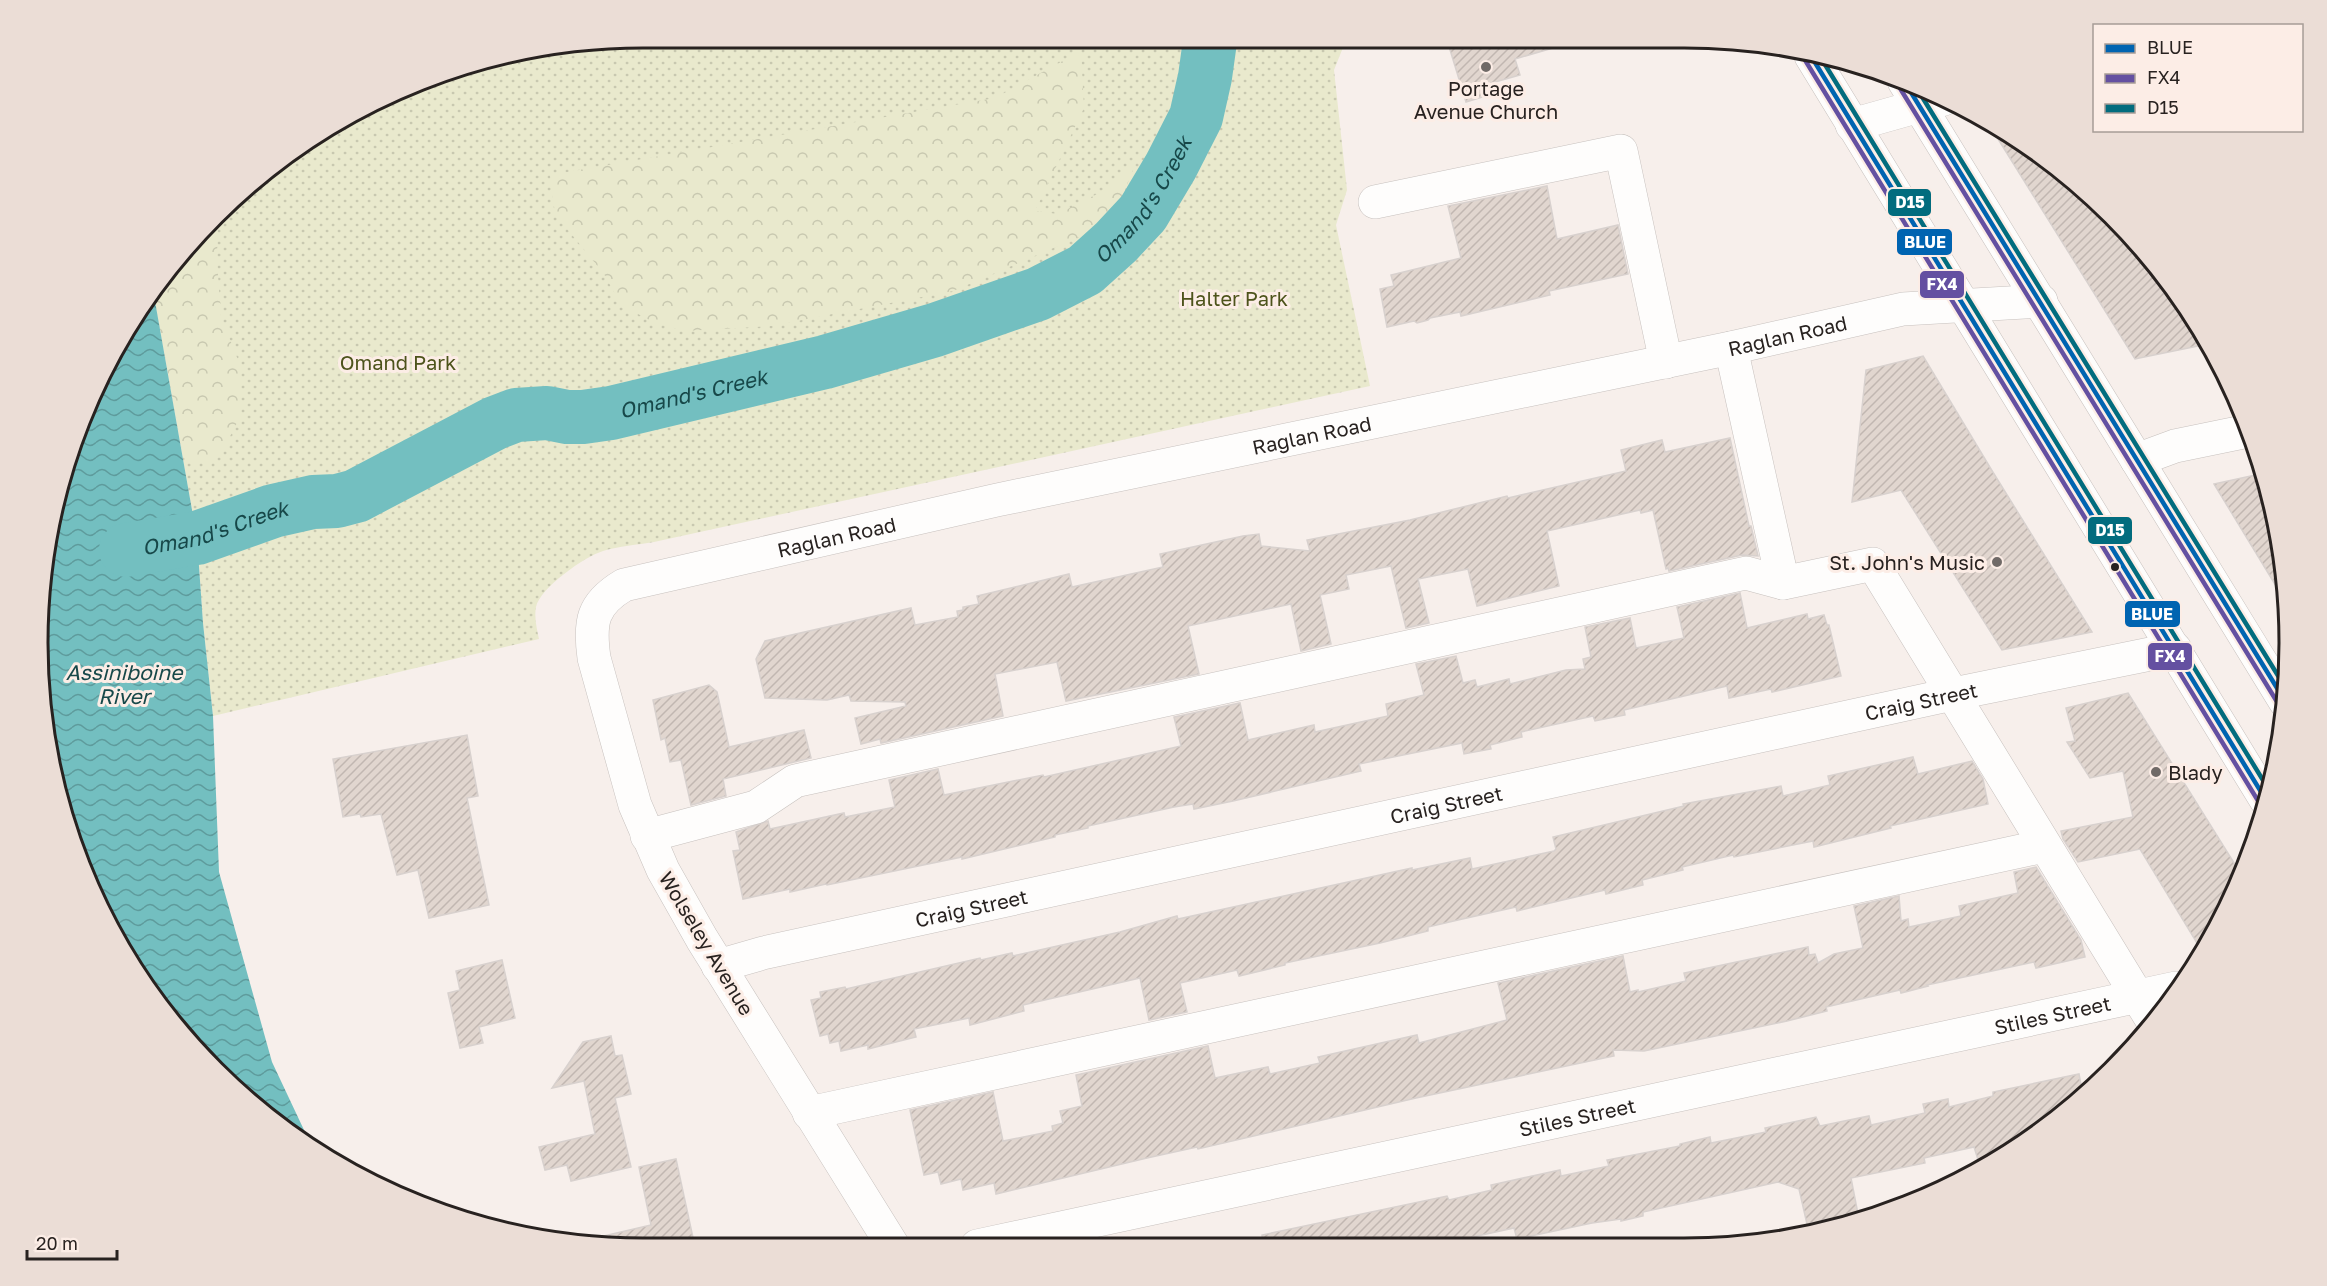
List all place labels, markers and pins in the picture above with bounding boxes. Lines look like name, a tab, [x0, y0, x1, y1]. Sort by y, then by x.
marker: Portage Avenue Church	[1479, 60, 1493, 74]
place label: Portage Avenue Church	[1414, 76, 1558, 123]
place label: St. John's Music	[1829, 550, 1985, 574]
marker: St. John's Music	[1990, 555, 2004, 569]
unlabelled marker	[2109, 561, 2121, 573]
place label: Blady	[2168, 760, 2223, 784]
marker: Blady	[2149, 765, 2163, 779]

